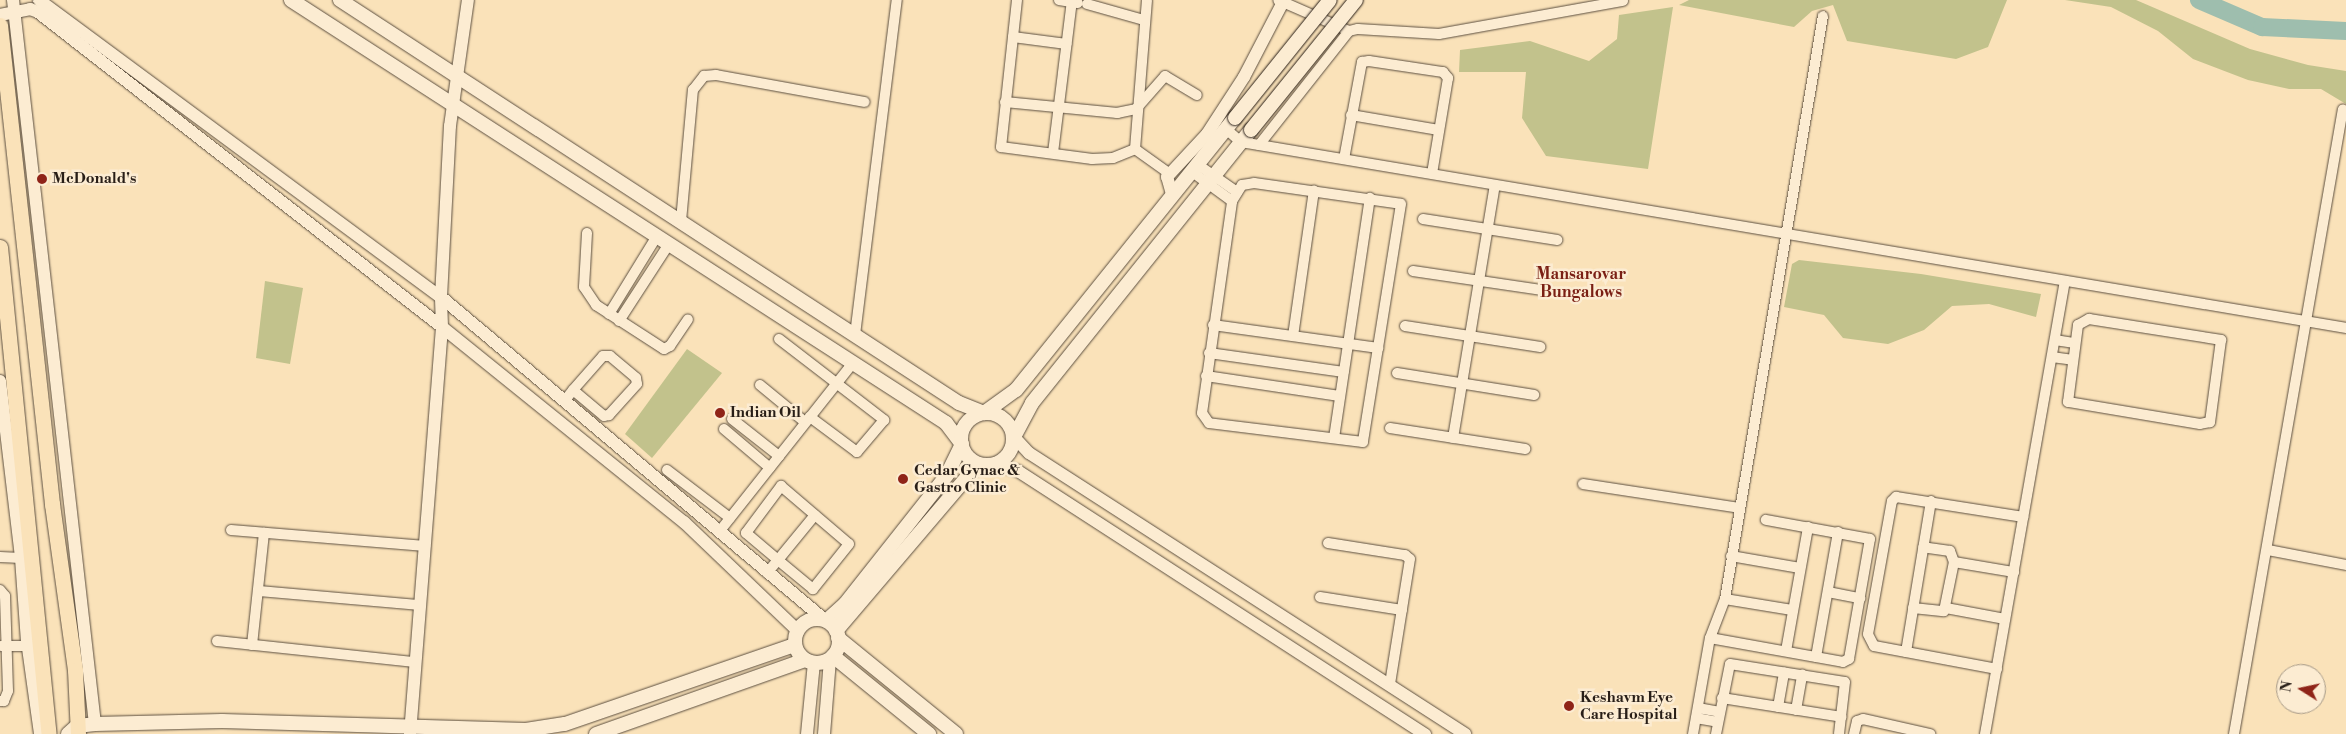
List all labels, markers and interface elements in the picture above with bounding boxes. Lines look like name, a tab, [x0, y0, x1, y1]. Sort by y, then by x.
place label: McDonald's	[52, 170, 136, 188]
marker: McDonald's	[36, 173, 48, 185]
district label: Mansarovar Bungalows	[1536, 264, 1626, 302]
place label: Indian Oil	[730, 404, 801, 422]
marker: Indian Oil	[714, 407, 726, 419]
place label: Cedar Gynac & Gastro Clinic	[914, 461, 1020, 496]
marker: Cedar Gynac & Gastro Clinic	[896, 472, 910, 486]
north arrow	[2276, 664, 2326, 714]
text: N	[2277, 680, 2297, 694]
place label: Keshavm Eye Care Hospital	[1580, 688, 1677, 723]
marker: Keshavm Eye Care Hospital	[1562, 699, 1576, 713]

